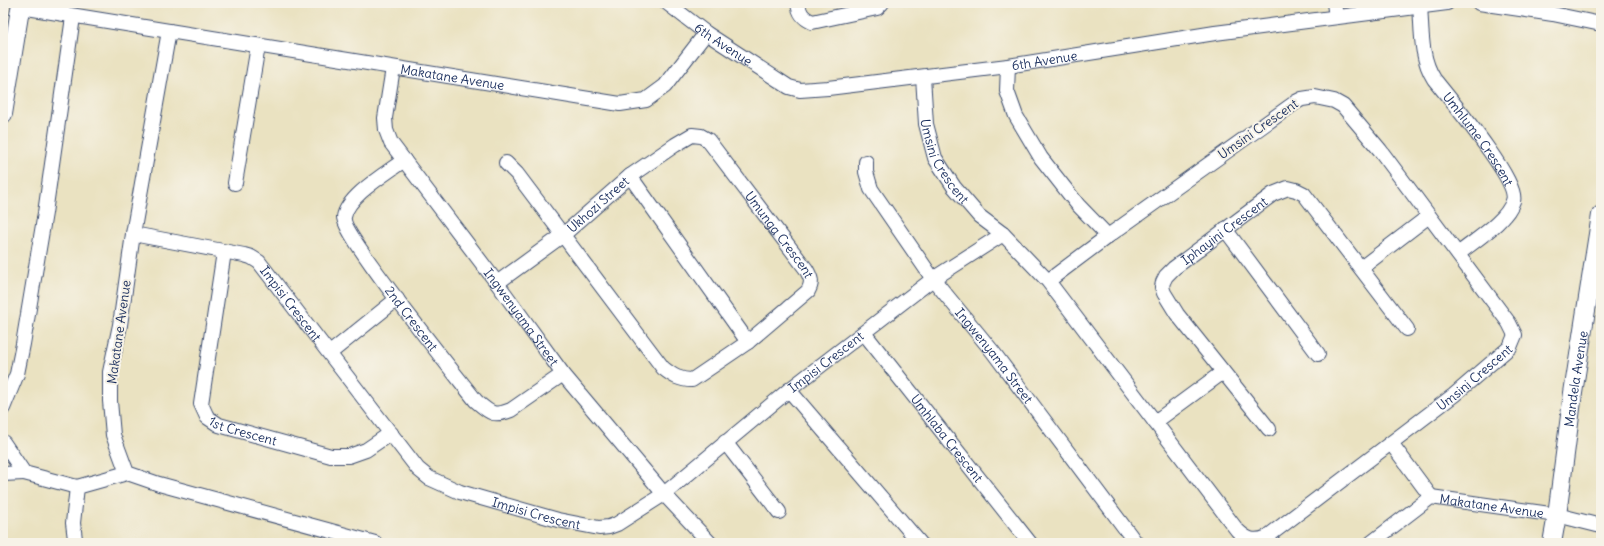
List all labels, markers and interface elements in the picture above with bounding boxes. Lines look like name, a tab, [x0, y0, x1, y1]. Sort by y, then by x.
street label: 6th Avenue	[691, 19, 756, 70]
street label: 6th Avenue	[1010, 47, 1079, 74]
street label: Makatane Avenue	[399, 60, 506, 94]
street label: Umhlume Crescent	[1439, 88, 1518, 189]
street label: Umsini Crescent	[1215, 95, 1302, 163]
street label: Umsini Crescent	[917, 118, 973, 208]
street label: Ukhozi Street	[563, 172, 633, 236]
street label: Umunga Crescent	[741, 188, 818, 281]
street label: Iphayini Crescent	[1178, 192, 1271, 268]
street label: Impisi Crescent	[256, 262, 326, 345]
street label: Ingwenyama Street	[480, 265, 563, 370]
street label: Makatane Avenue	[103, 279, 135, 385]
street label: 2nd Crescent	[381, 283, 442, 355]
street label: Ingwenyama Street	[952, 304, 1037, 407]
street label: Impisi Crescent	[785, 327, 867, 396]
street label: Mandela Avenue	[1560, 329, 1591, 428]
street label: Umsini Crescent	[1433, 340, 1516, 414]
street label: Umhlaba Crescent	[907, 391, 987, 486]
street label: 1st Crescent	[206, 412, 279, 449]
street label: Makatane Avenue	[1439, 490, 1545, 522]
street label: Impisi Crescent	[490, 493, 582, 533]

